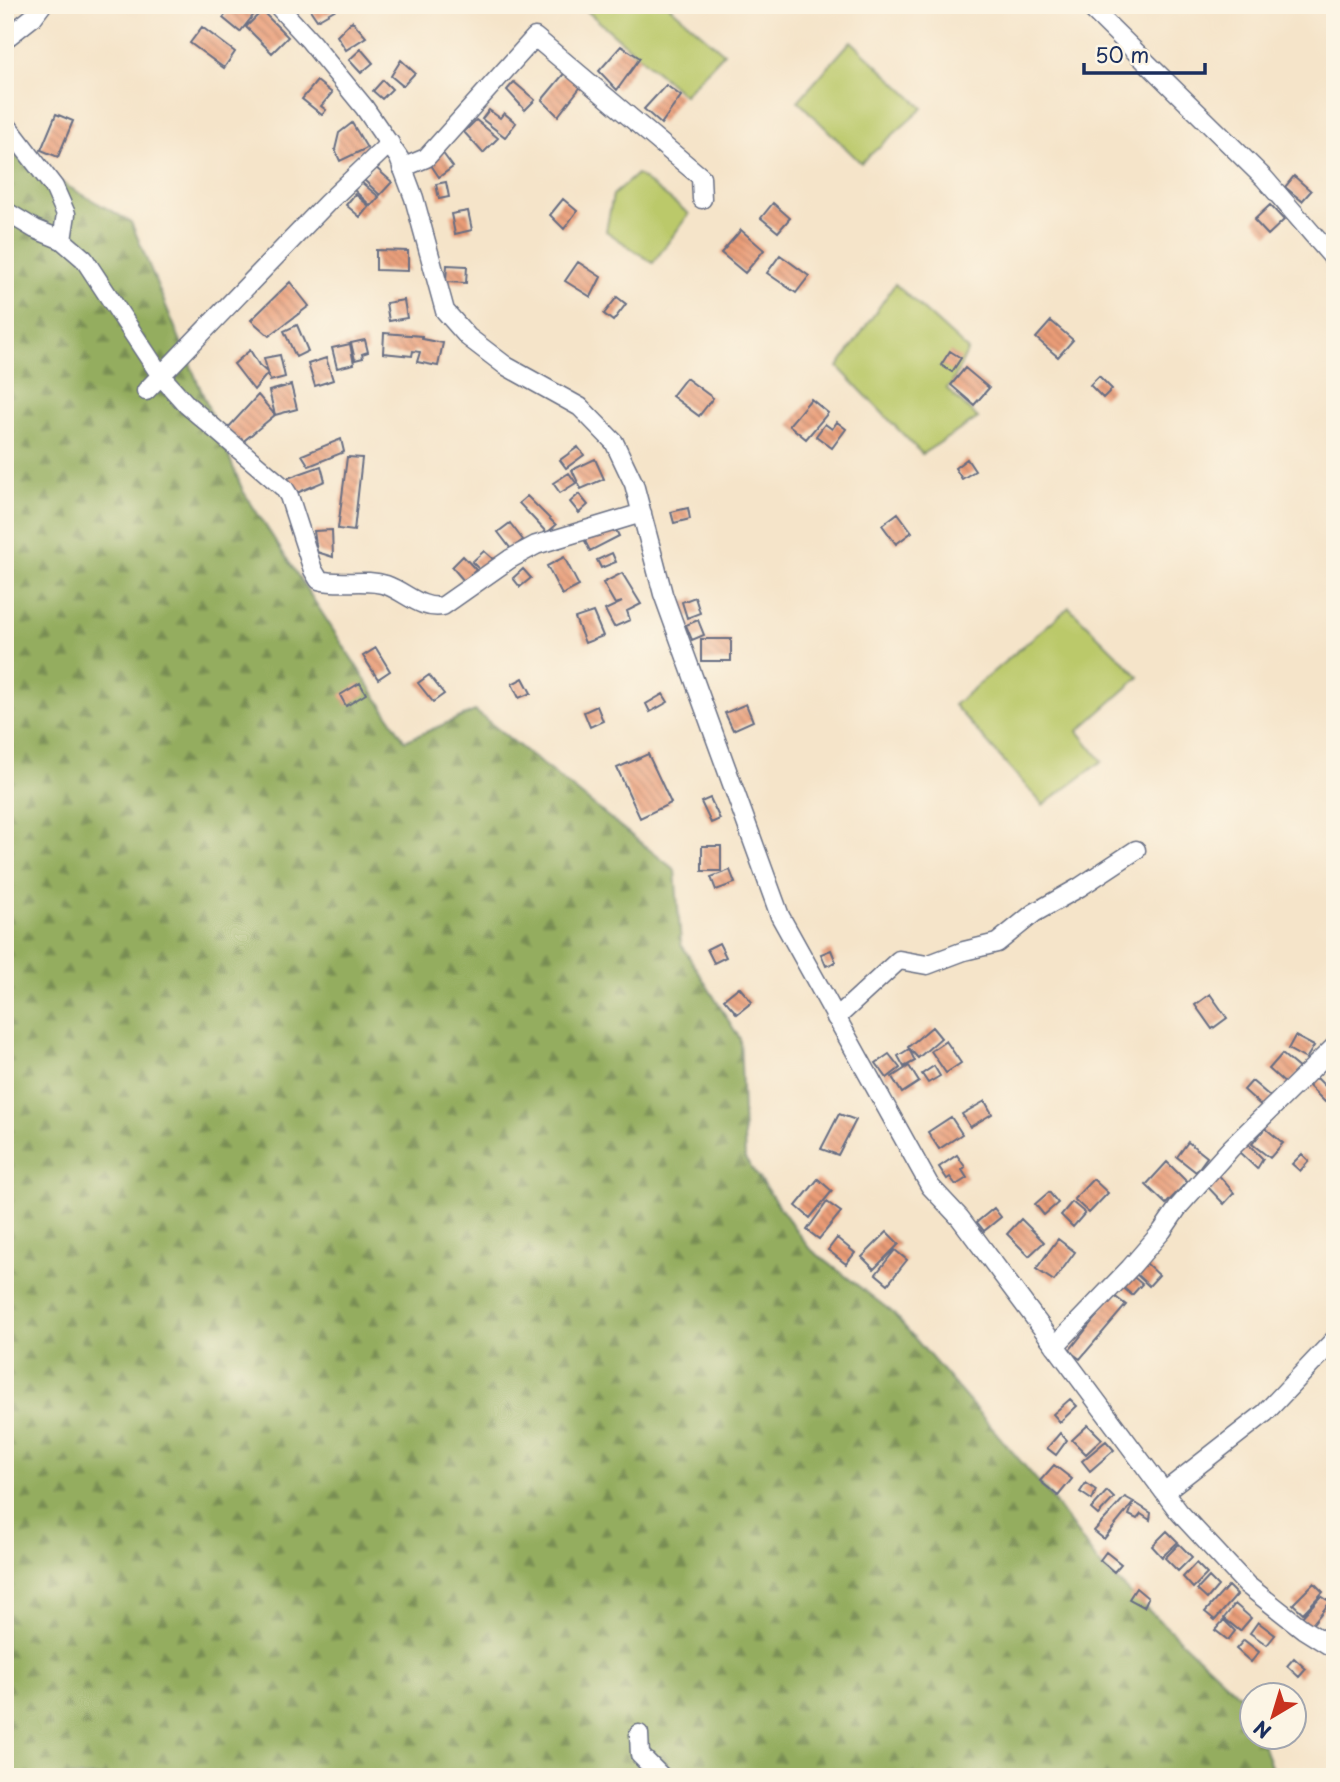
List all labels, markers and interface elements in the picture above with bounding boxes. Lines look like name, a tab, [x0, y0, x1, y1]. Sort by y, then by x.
scale bar	[1084, 32, 1205, 76]
text: 50 m	[1095, 38, 1149, 70]
north arrow	[1238, 1680, 1308, 1750]
text: N	[1247, 1715, 1276, 1746]

